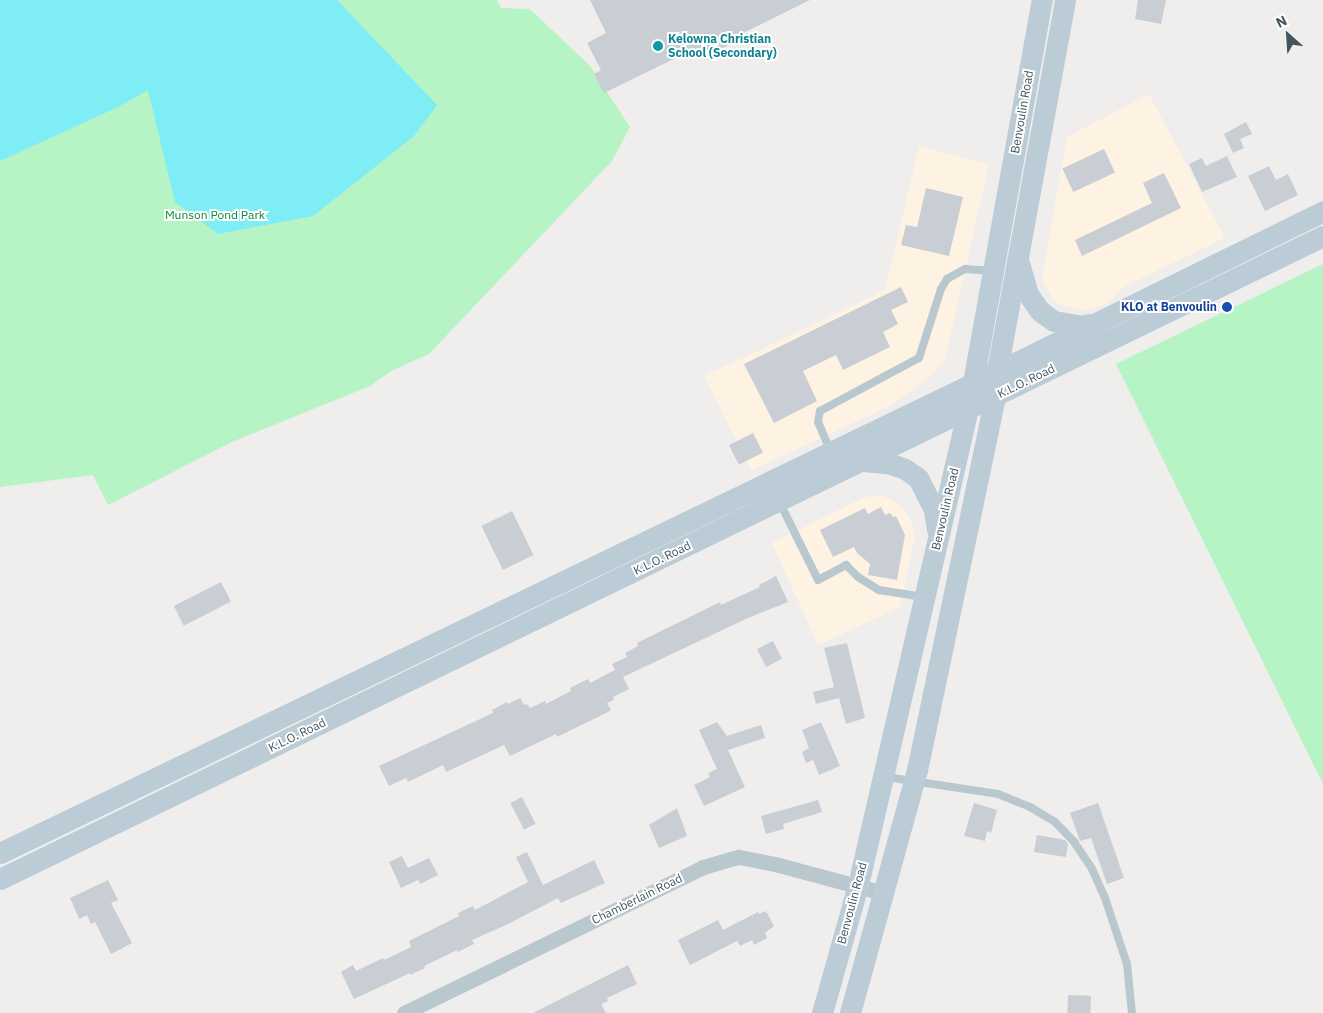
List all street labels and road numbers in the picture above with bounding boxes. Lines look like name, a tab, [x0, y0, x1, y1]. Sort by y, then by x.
street label: Benvoulin Road	[1008, 69, 1036, 155]
street label: K.L.O. Road	[995, 361, 1057, 401]
street label: Benvoulin Road	[929, 466, 961, 552]
street label: K.L.O. Road	[631, 538, 693, 578]
street label: K.L.O. Road	[266, 715, 328, 755]
street label: Benvoulin Road	[834, 861, 870, 945]
street label: Chamberlain Road	[589, 871, 685, 927]

